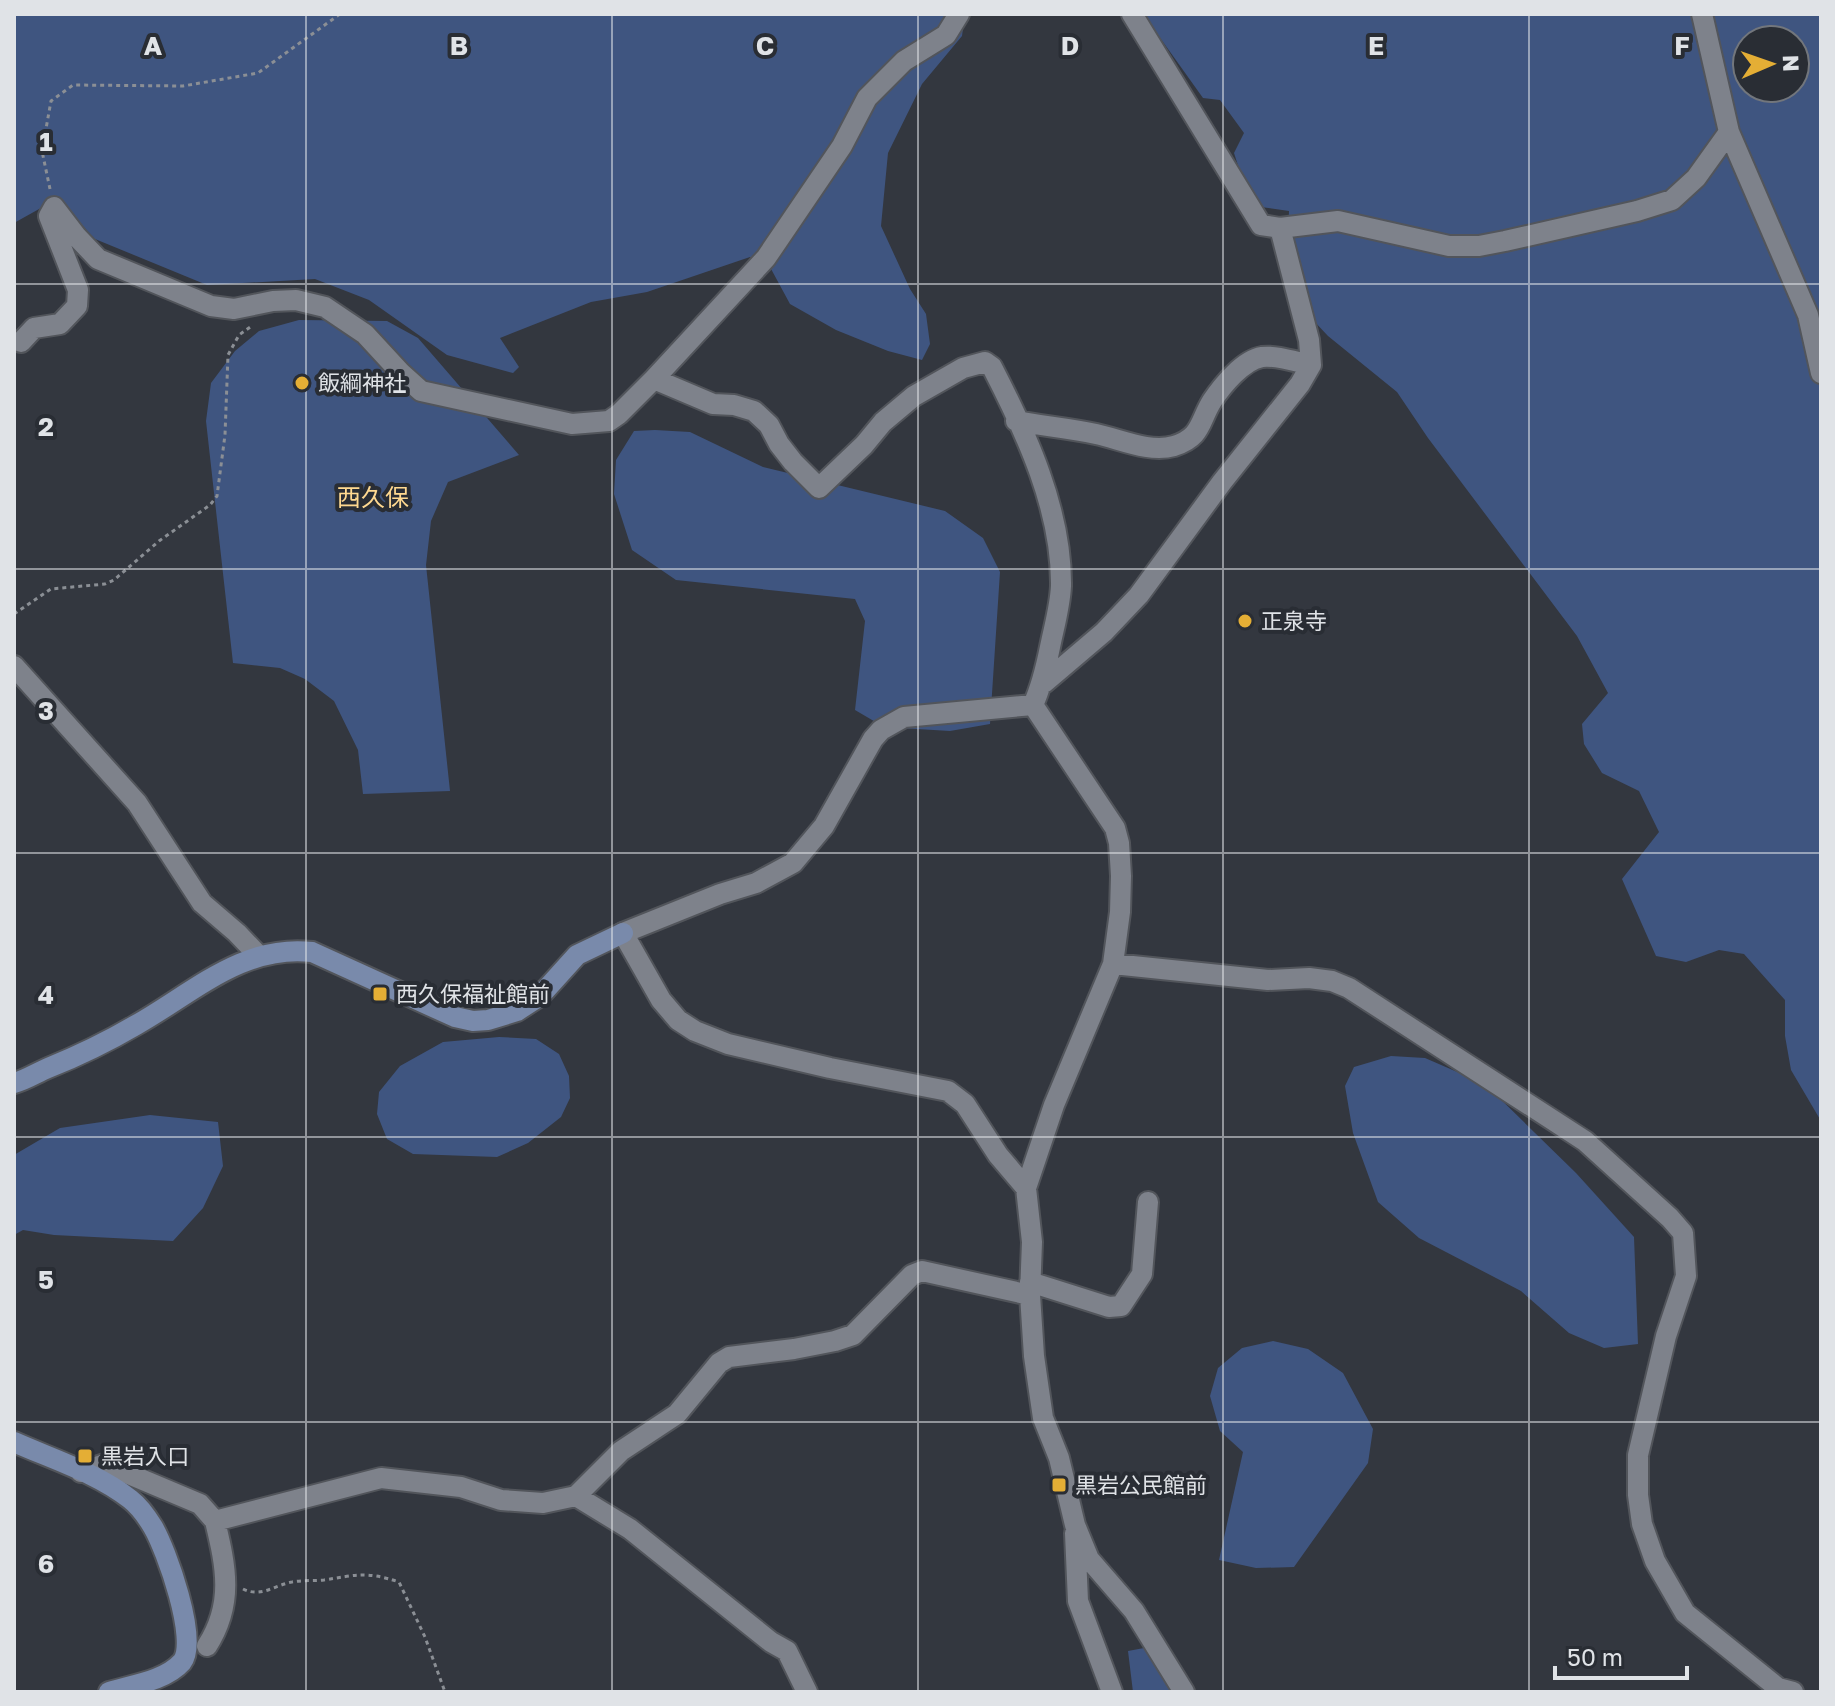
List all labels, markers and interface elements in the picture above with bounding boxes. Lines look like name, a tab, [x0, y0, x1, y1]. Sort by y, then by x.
north arrow	[1731, 24, 1811, 104]
text: A	[144, 30, 163, 61]
text: B	[450, 30, 468, 61]
text: C	[756, 30, 774, 61]
text: D	[1061, 30, 1079, 61]
text: E	[1368, 30, 1384, 61]
text: F	[1674, 30, 1690, 61]
text: N	[1778, 54, 1805, 72]
text: 1	[39, 126, 53, 157]
place label: 飯綱神社	[318, 369, 406, 396]
marker: 飯綱神社	[293, 374, 311, 392]
text: 2	[38, 411, 54, 442]
district label: 西久保	[337, 482, 409, 511]
place label: 正泉寺	[1261, 607, 1327, 634]
marker: 正泉寺	[1236, 612, 1254, 630]
text: 3	[38, 695, 54, 726]
text: 4	[38, 979, 54, 1010]
place label: 西久保福祉館前	[396, 980, 550, 1007]
marker: 西久保福祉館前	[371, 985, 389, 1003]
text: 5	[38, 1264, 54, 1295]
place label: 黒岩入口	[101, 1442, 189, 1469]
marker: 黒岩入口	[76, 1447, 94, 1465]
place label: 黒岩公民館前	[1075, 1471, 1207, 1498]
marker: 黒岩公民館前	[1050, 1476, 1068, 1494]
text: 6	[38, 1548, 54, 1579]
scale bar	[1555, 1630, 1687, 1680]
text: 50 m	[1567, 1642, 1623, 1671]

